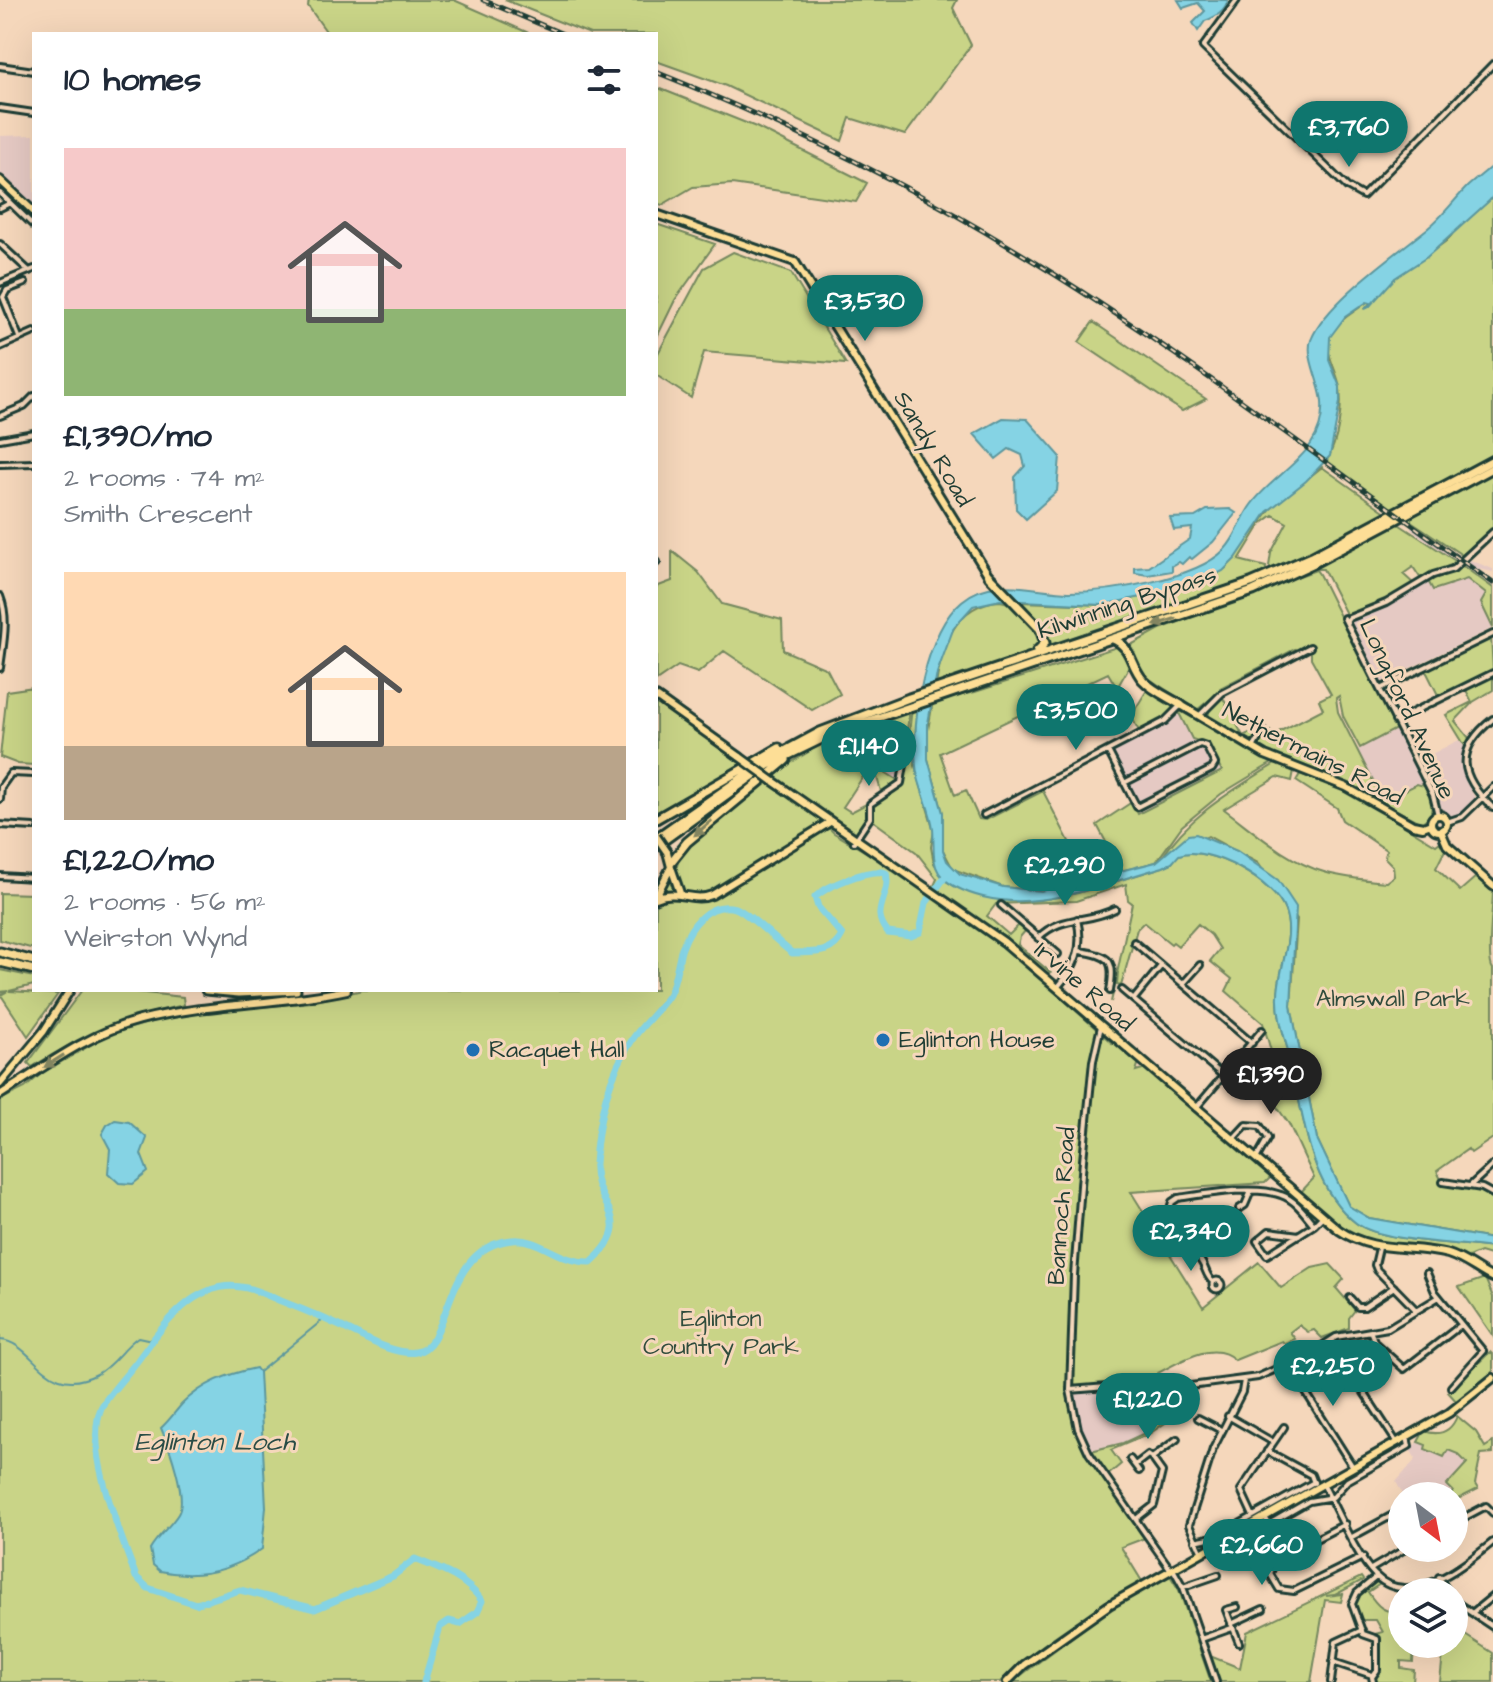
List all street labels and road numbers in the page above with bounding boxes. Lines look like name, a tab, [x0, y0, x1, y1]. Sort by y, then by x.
street label: Sandy Road	[884, 385, 981, 514]
street label: Kilwinning Bypass	[1033, 558, 1221, 649]
street label: Longford Avenue	[1349, 613, 1464, 805]
street label: Nethermains Road	[1217, 694, 1409, 814]
street label: Irvine Road	[1027, 934, 1141, 1040]
street label: Bannoch Road	[1040, 1126, 1084, 1286]

